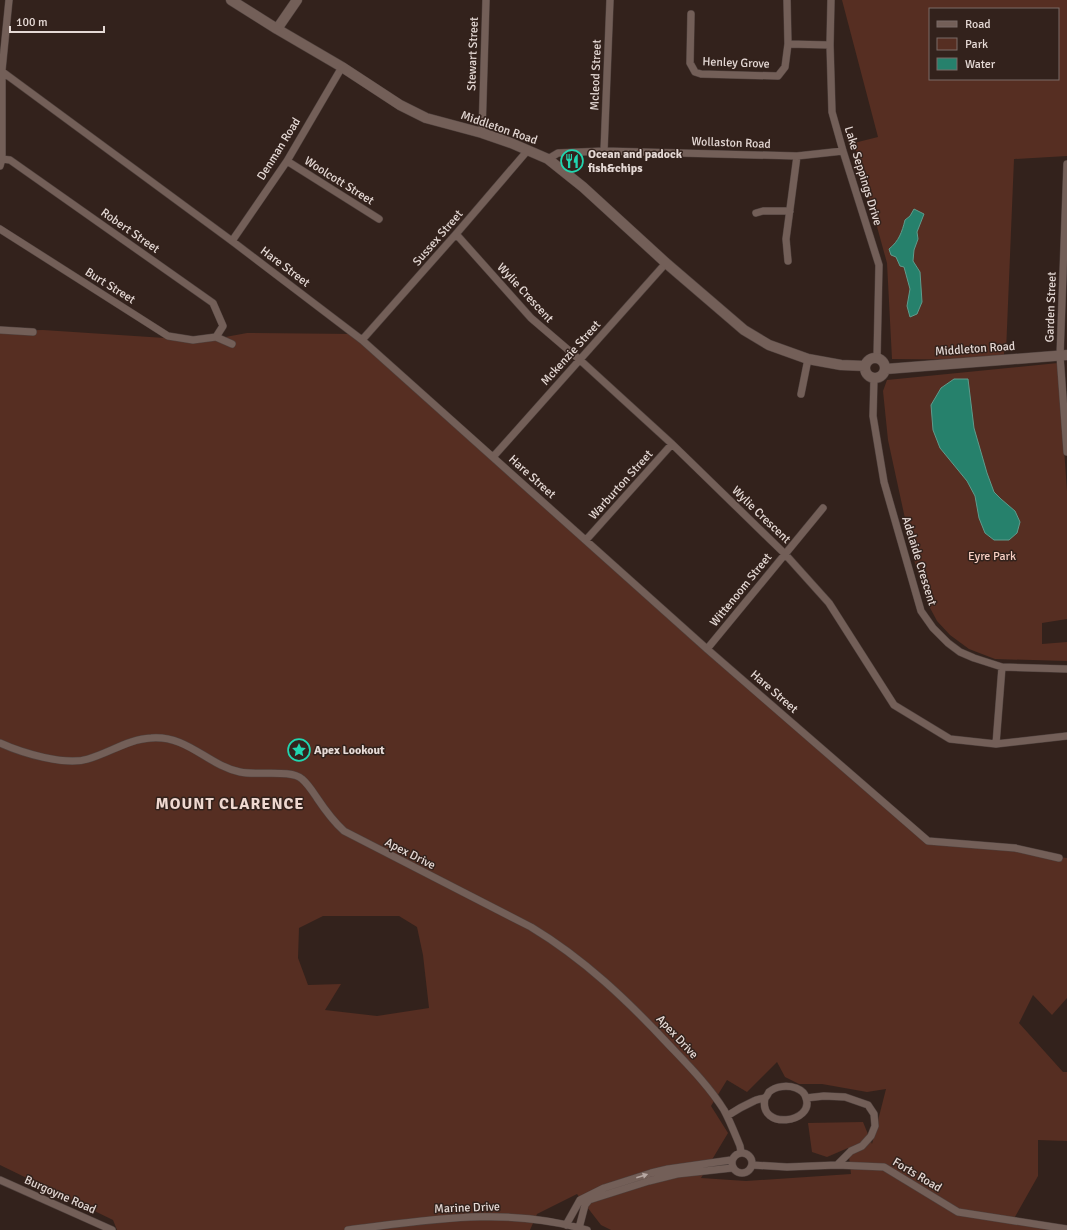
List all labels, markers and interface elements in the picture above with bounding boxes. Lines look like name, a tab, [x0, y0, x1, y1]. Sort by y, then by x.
scale bar	[10, 8, 104, 34]
legend	[929, 8, 1059, 80]
text: 100 m	[16, 15, 48, 30]
street label: Stewart Street	[464, 17, 482, 91]
text: Road	[965, 17, 991, 32]
text: Park	[965, 37, 988, 52]
street label: Mcleod Street	[587, 39, 605, 111]
street label: Henley Grove	[702, 54, 770, 72]
text: Water	[965, 57, 996, 72]
street label: Middleton Road	[459, 108, 539, 148]
street label: Denman Road	[254, 115, 304, 183]
street label: Lake Seppings Drive	[841, 125, 885, 227]
street label: Wollaston Road	[691, 134, 771, 152]
place label: Ocean and padock fish&chips	[587, 147, 683, 176]
restaurant icon: Ocean and padock fish&chips	[559, 148, 585, 174]
street label: Woolcott Street	[301, 154, 377, 208]
street label: Robert Street	[98, 205, 162, 257]
street label: Sussex Street	[410, 207, 466, 269]
street label: Hare Street	[257, 243, 313, 291]
street label: Wylie Crescent	[494, 260, 556, 326]
street label: Burt Street	[82, 265, 138, 307]
street label: Garden Street	[1042, 271, 1060, 343]
street label: Mckenzie Street	[538, 317, 604, 389]
street label: Middleton Road	[934, 339, 1016, 359]
street label: Warburton Street	[586, 447, 656, 523]
street label: Hare Street	[505, 452, 559, 502]
street label: Wylie Crescent	[728, 483, 794, 547]
street label: Adelaide Crescent	[898, 515, 940, 607]
park label: Eyre Park	[968, 549, 1016, 564]
street label: Wittenoom Street	[707, 550, 775, 630]
street label: Hare Street	[747, 667, 801, 717]
place icon: Apex Lookout	[286, 737, 312, 763]
place label: Apex Lookout	[314, 743, 385, 758]
district label: MOUNT CLARENCE	[156, 794, 304, 814]
street label: Apex Drive	[382, 835, 438, 873]
street label: Apex Drive	[653, 1012, 701, 1062]
street label: Forts Road	[890, 1155, 944, 1195]
street label: Burgoyne Road	[22, 1172, 98, 1218]
one-way arrow	[636, 1173, 648, 1179]
street label: Marine Drive	[434, 1199, 500, 1217]

